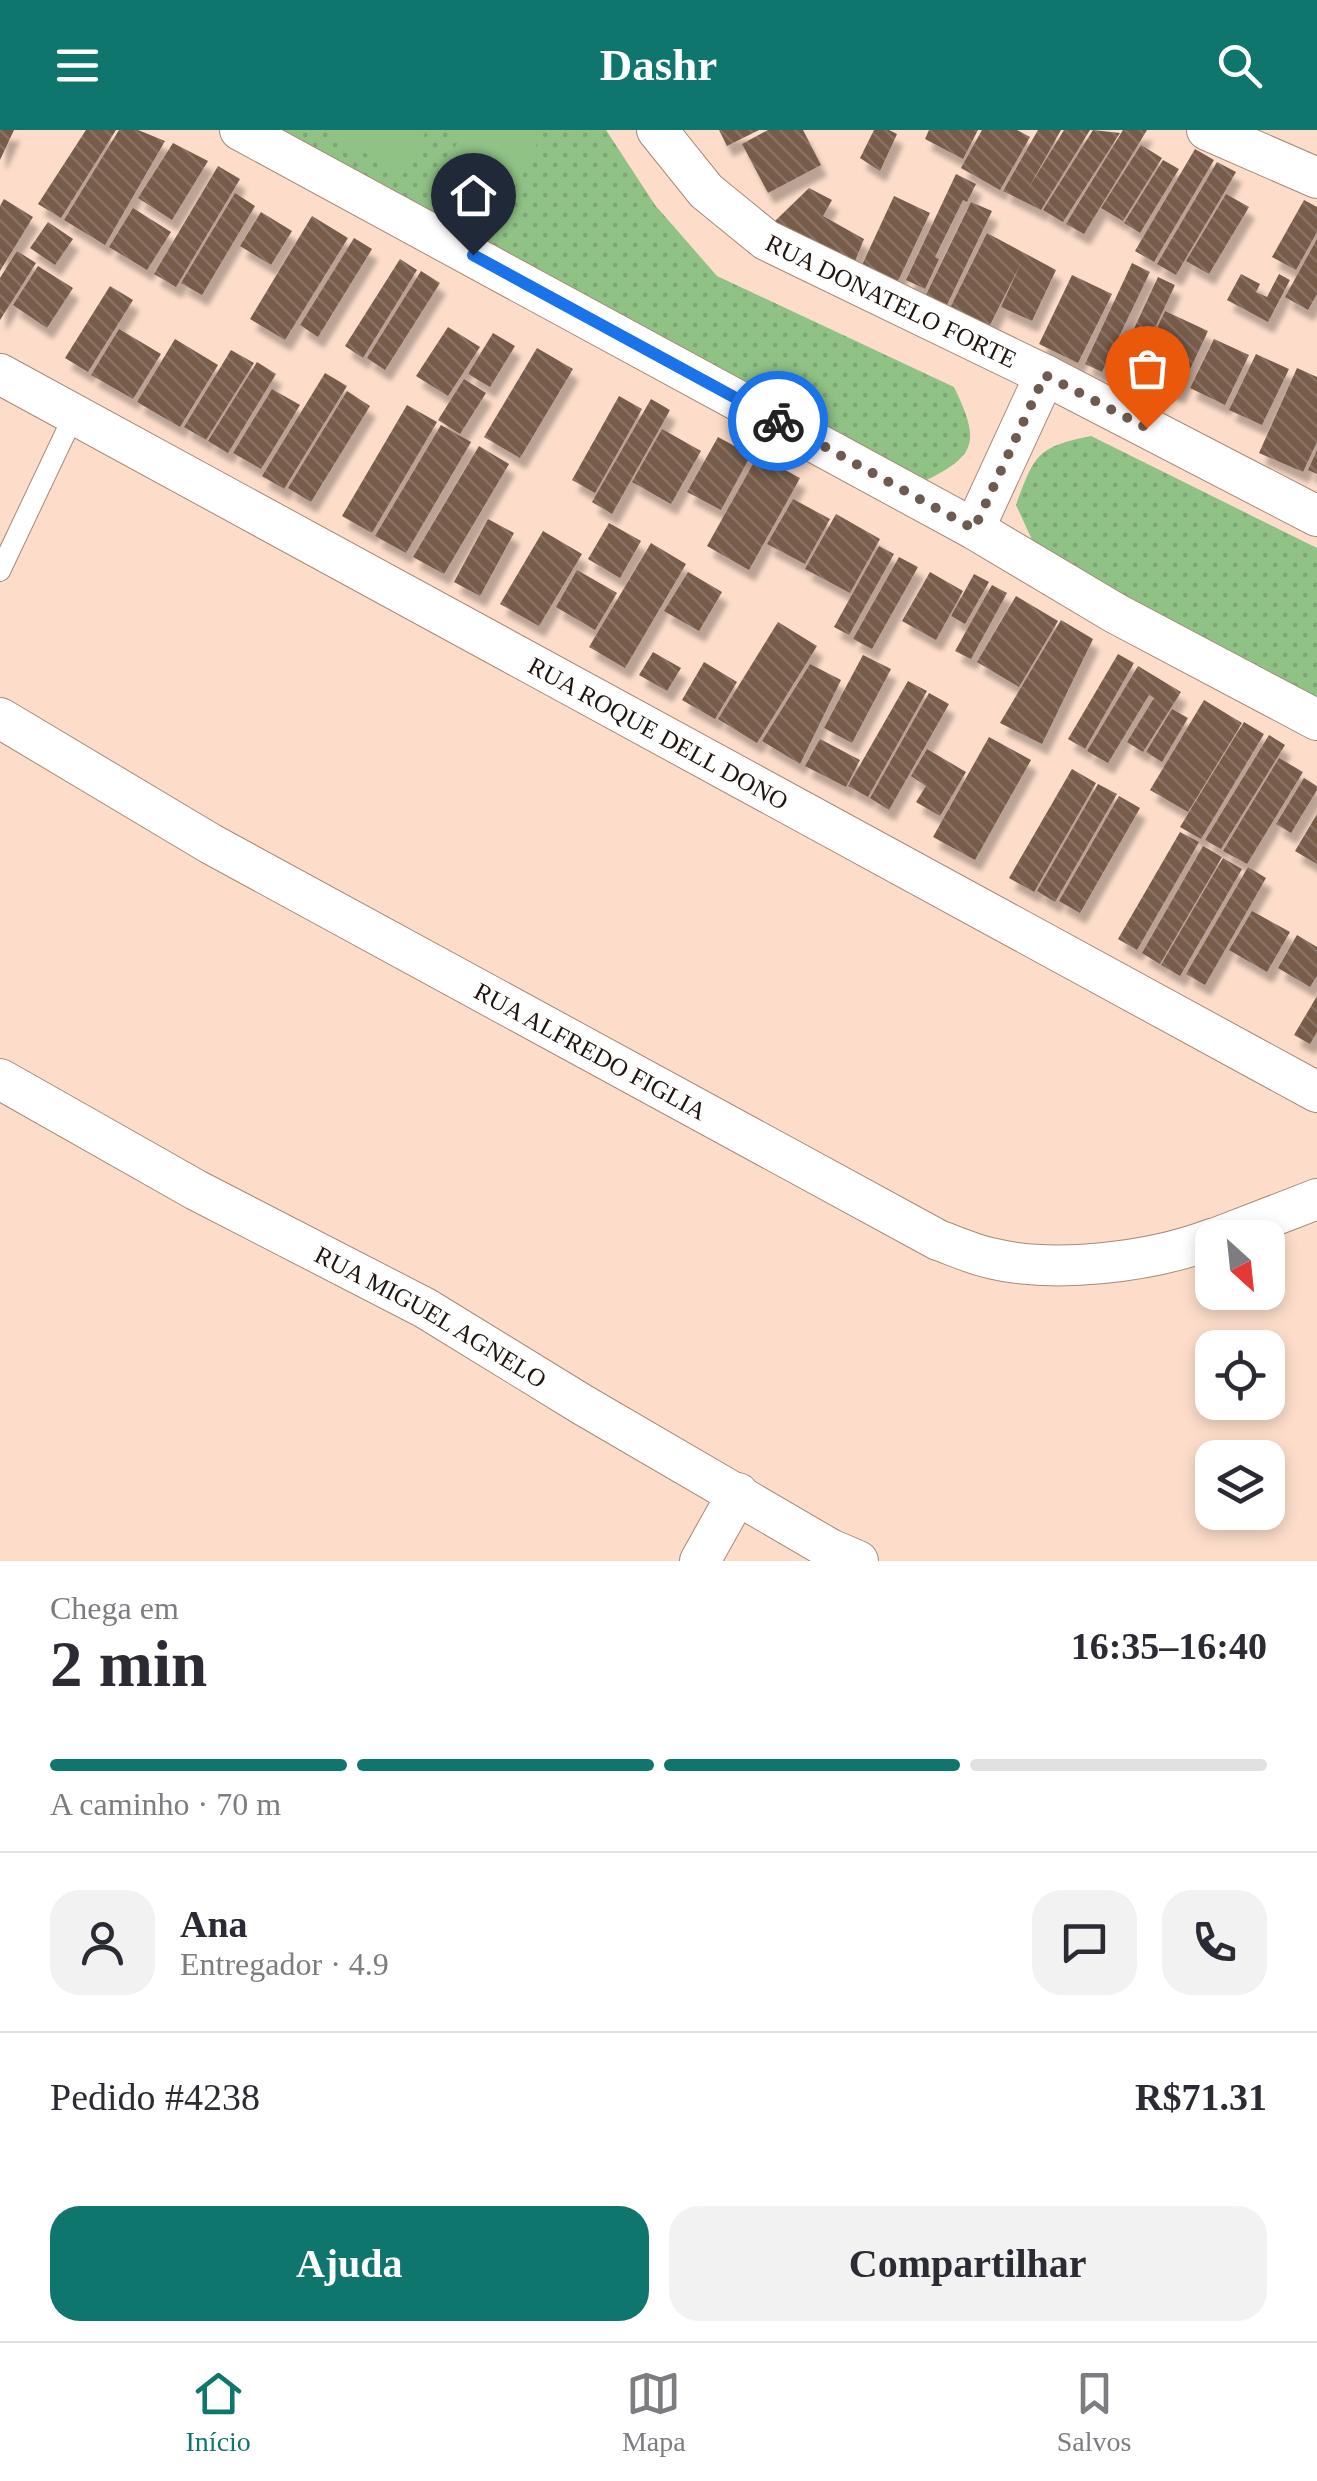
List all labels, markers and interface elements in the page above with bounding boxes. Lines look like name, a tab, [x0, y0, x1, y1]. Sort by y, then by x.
icon: menu	[50, 38, 105, 93]
icon: search	[1212, 38, 1267, 93]
text: Dashr	[600, 40, 717, 90]
pin	[431, 153, 516, 256]
icon: home	[446, 168, 501, 223]
street label: RUA DONATELO FORTE	[761, 229, 1021, 373]
pin	[1105, 326, 1190, 429]
icon: bag	[1120, 341, 1175, 396]
courier	[728, 371, 828, 471]
icon: bike	[751, 394, 806, 449]
street label: RUA ROQUE DELL DONO	[524, 652, 793, 815]
street label: RUA ALFREDO FIGLIA	[470, 977, 711, 1125]
north arrow	[1195, 1220, 1285, 1310]
map controls	[1195, 1220, 1285, 1530]
street label: RUA MIGUEL AGNELO	[310, 1241, 551, 1393]
button: locate	[1195, 1330, 1285, 1420]
button: layers	[1195, 1440, 1285, 1530]
text: Chega em	[50, 1590, 179, 1626]
text: 16:35–16:40	[1071, 1625, 1267, 1667]
text: 2 min	[50, 1628, 207, 1700]
text: A caminho · 70 m	[50, 1786, 281, 1822]
button: person	[50, 1890, 155, 1995]
button: chat	[1032, 1890, 1137, 1995]
button: phone	[1162, 1890, 1267, 1995]
text: Ana	[180, 1903, 248, 1945]
text: Entregador · 4.9	[180, 1946, 389, 1982]
text: Pedido #4238	[50, 2076, 260, 2118]
text: R$71.31	[1135, 2076, 1267, 2118]
button: Ajuda	[50, 2206, 649, 2321]
button: Compartilhar	[669, 2206, 1267, 2321]
tab: Início	[186, 2366, 251, 2458]
tab: Mapa	[622, 2366, 686, 2458]
tab: Salvos	[1057, 2366, 1131, 2458]

